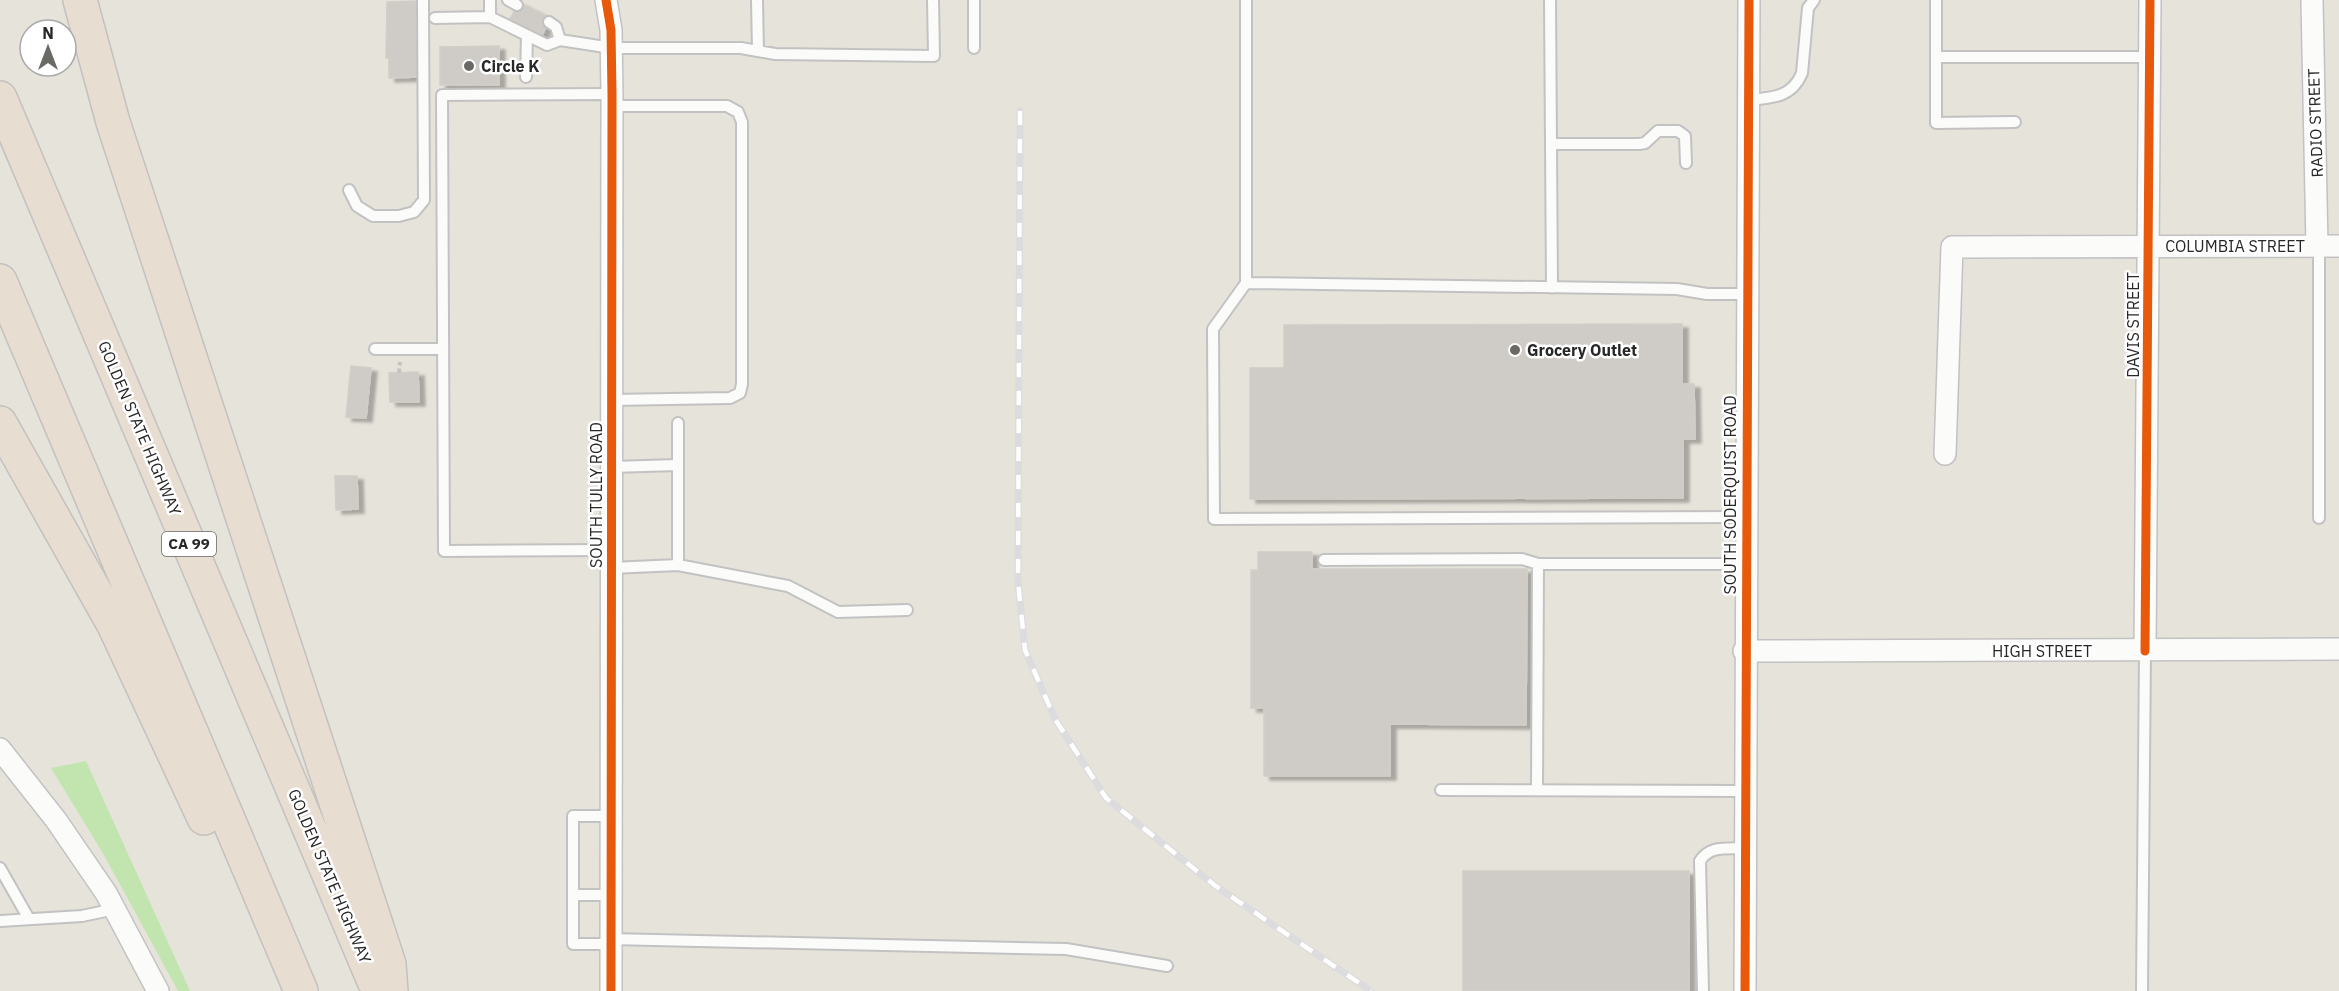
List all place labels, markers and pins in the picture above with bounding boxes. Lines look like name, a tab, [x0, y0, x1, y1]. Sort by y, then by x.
place label: Circle K	[481, 56, 539, 76]
marker: Circle K	[462, 59, 476, 73]
place label: Grocery Outlet	[1527, 340, 1637, 360]
marker: Grocery Outlet	[1508, 343, 1522, 357]

